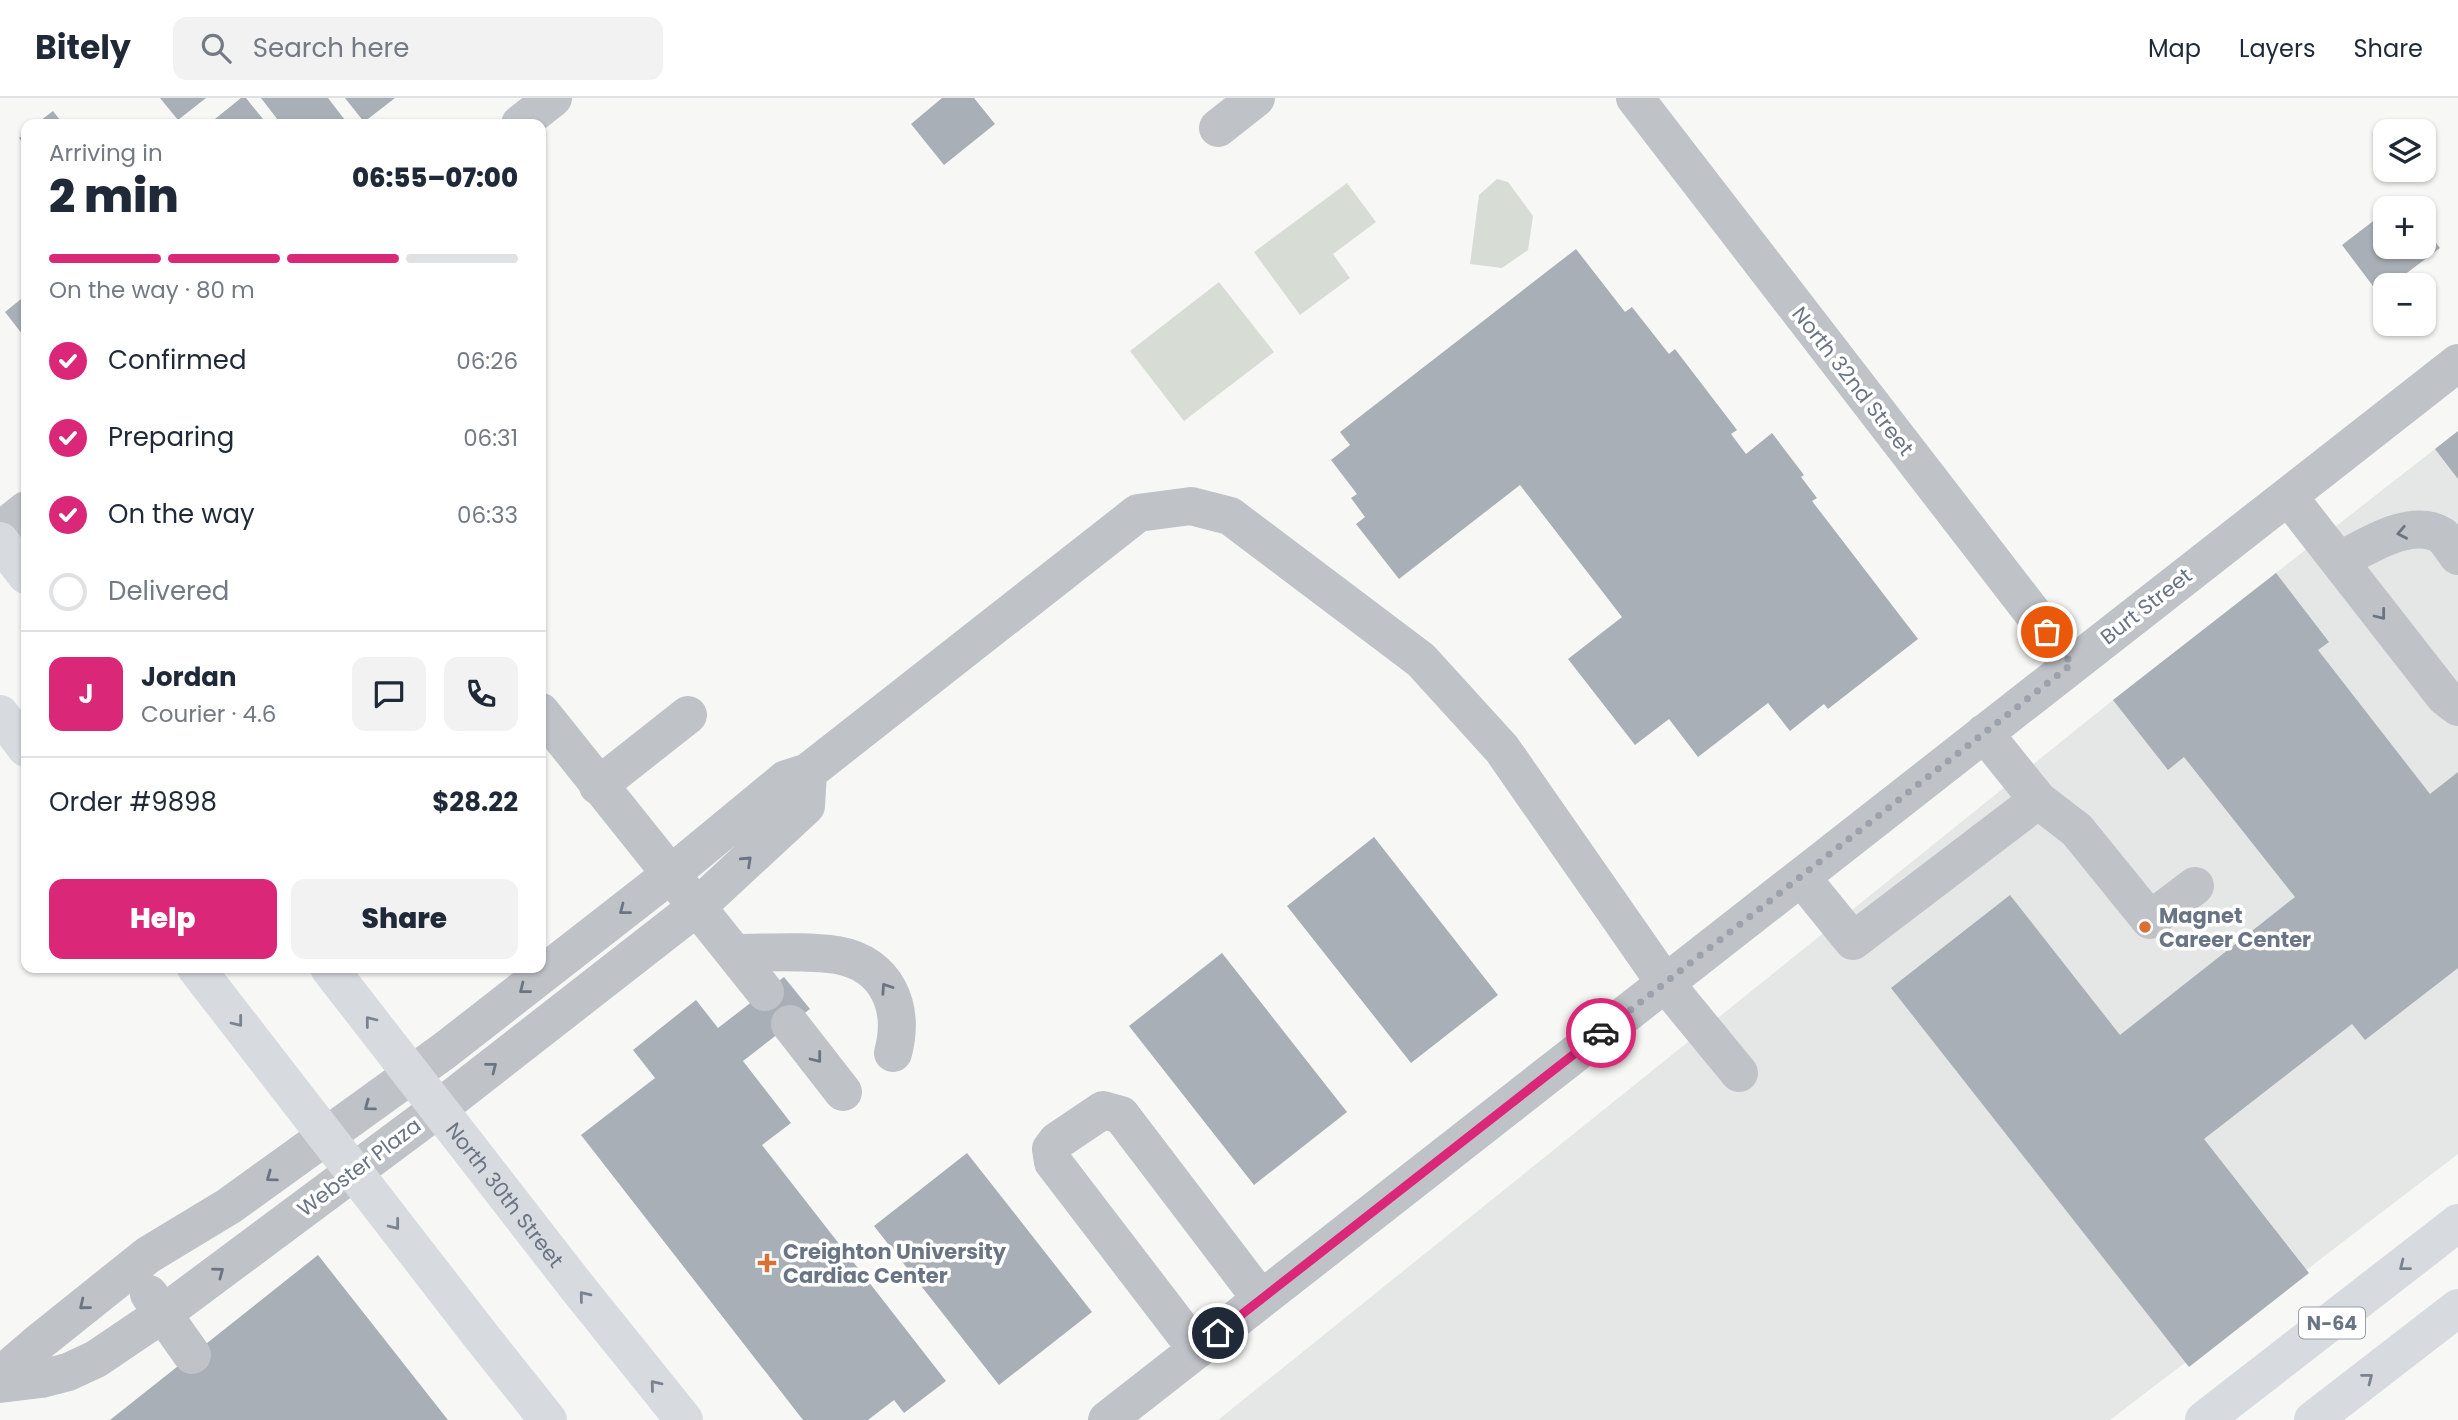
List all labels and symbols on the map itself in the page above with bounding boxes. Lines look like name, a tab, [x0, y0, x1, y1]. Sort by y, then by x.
street label: North 32nd Street	[1786, 300, 1920, 462]
one-way arrow	[2396, 525, 2408, 540]
street label: Burt Street	[2094, 561, 2198, 651]
pin	[2017, 602, 2077, 662]
one-way arrow	[2373, 607, 2386, 620]
one-way arrow	[739, 857, 752, 869]
place label: Magnet Career Center	[2159, 901, 2311, 954]
one-way arrow	[620, 902, 632, 915]
marker: Magnet Career Center	[2137, 919, 2153, 935]
one-way arrow	[519, 980, 532, 993]
one-way arrow	[882, 983, 895, 996]
courier	[1566, 998, 1636, 1068]
one-way arrow	[229, 1014, 242, 1026]
one-way arrow	[366, 1017, 379, 1029]
one-way arrow	[808, 1051, 821, 1063]
one-way arrow	[484, 1062, 497, 1075]
one-way arrow	[364, 1098, 377, 1110]
street label: Webster Plaza	[291, 1111, 427, 1223]
street label: North 30th Street	[440, 1116, 571, 1273]
one-way arrow	[266, 1168, 279, 1181]
one-way arrow	[386, 1217, 399, 1229]
place label: Creighton University Cardiac Center	[783, 1237, 1007, 1290]
marker: Creighton University Cardiac Center	[757, 1253, 777, 1273]
one-way arrow	[2400, 1257, 2412, 1270]
one-way arrow	[211, 1268, 224, 1280]
one-way arrow	[579, 1291, 592, 1303]
one-way arrow	[80, 1297, 92, 1310]
pin	[1188, 1303, 1248, 1363]
road number: N-64	[2299, 1308, 2365, 1338]
one-way arrow	[2360, 1374, 2372, 1387]
one-way arrow	[651, 1380, 664, 1392]

